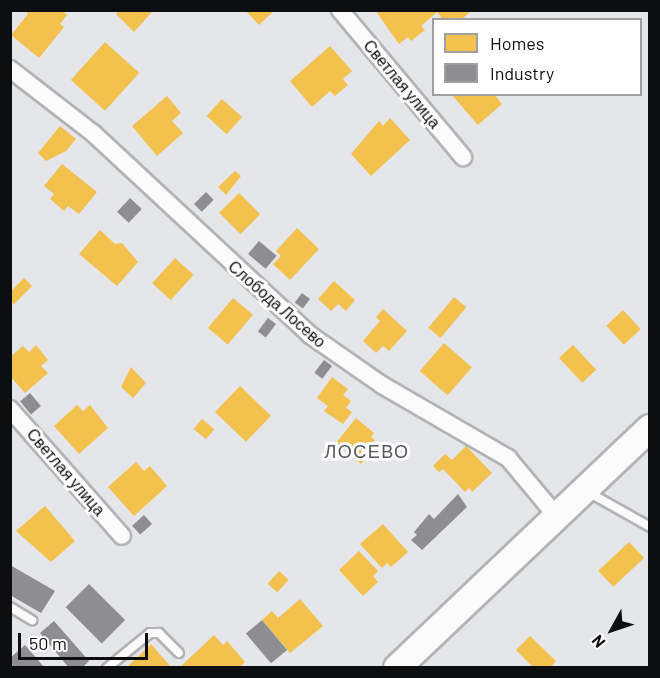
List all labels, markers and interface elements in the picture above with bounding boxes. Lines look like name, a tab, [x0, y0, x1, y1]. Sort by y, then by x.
legend	[432, 18, 642, 96]
text: Homes	[490, 32, 544, 54]
street label: Светлая улица	[360, 36, 444, 132]
text: Industry	[490, 62, 554, 84]
street label: Слобода Лосево	[224, 257, 330, 351]
street label: Светлая улица	[23, 424, 109, 520]
district label: ЛОСЕВО	[324, 440, 410, 462]
north arrow	[582, 600, 642, 660]
scale bar	[21, 621, 152, 659]
text: 50 m	[29, 632, 67, 654]
text: N	[587, 632, 609, 652]

